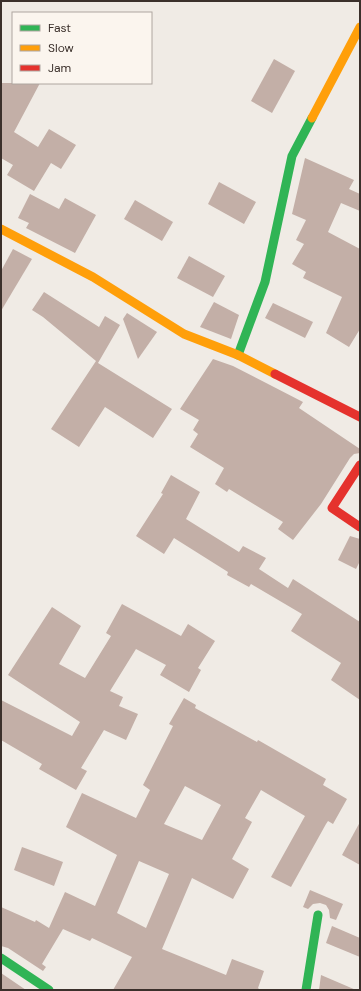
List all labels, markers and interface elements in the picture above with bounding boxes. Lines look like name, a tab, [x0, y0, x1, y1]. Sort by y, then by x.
legend	[12, 12, 152, 84]
text: Fast	[48, 20, 71, 36]
text: Slow	[48, 40, 74, 56]
text: Jam	[48, 60, 71, 76]

